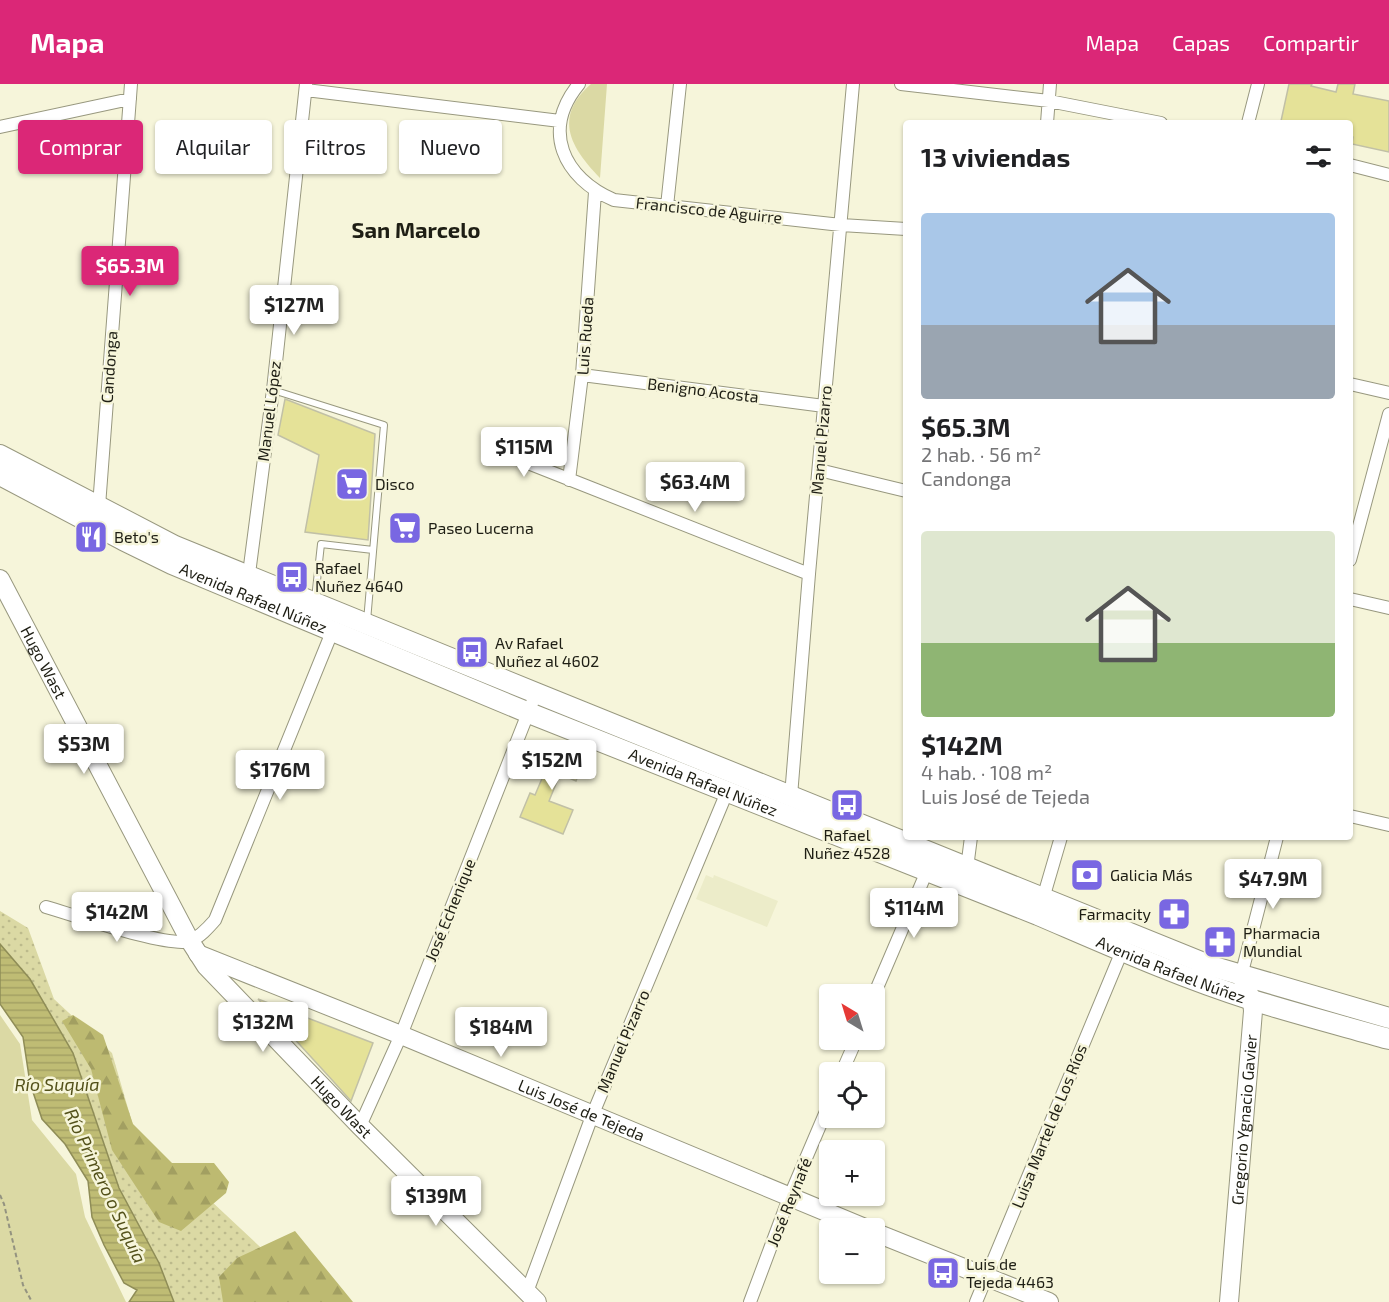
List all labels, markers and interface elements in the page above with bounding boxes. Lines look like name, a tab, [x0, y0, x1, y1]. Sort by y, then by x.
text: Mapa	[30, 25, 104, 59]
text: Mapa	[1085, 30, 1139, 55]
text: Capas	[1172, 30, 1230, 55]
text: Compartir	[1263, 30, 1359, 55]
chip: Comprar	[18, 120, 143, 174]
chip: Alquilar	[155, 120, 272, 174]
chip: Filtros	[284, 120, 387, 174]
chip: Nuevo	[399, 120, 502, 174]
icon: filters	[1302, 140, 1335, 173]
text: 13 viviendas	[921, 141, 1070, 172]
street label: Francisco de Aguirre	[635, 192, 783, 227]
district label: San Marcelo	[352, 216, 480, 242]
pin: $65.3M	[81, 246, 179, 297]
icon: home	[1074, 252, 1182, 360]
text: $65.3M	[96, 253, 164, 277]
pin: $127M	[252, 285, 336, 336]
text: $127M	[264, 292, 324, 316]
street label: Luis Rueda	[572, 296, 597, 376]
street label: Candonga	[96, 330, 121, 404]
street label: Manuel López	[253, 360, 284, 462]
street label: Benigno Acosta	[646, 373, 760, 406]
street label: Manuel Pizarro	[806, 384, 835, 495]
text: $65.3M	[921, 411, 1011, 442]
pin: $115M	[482, 427, 566, 478]
text: $115M	[495, 434, 553, 458]
text: 2 hab. · 56 m²	[921, 442, 1041, 466]
pin: $63.4M	[646, 462, 744, 513]
supermarket icon: Disco	[334, 466, 370, 502]
text: Candonga	[921, 466, 1011, 490]
text: $63.4M	[660, 469, 730, 493]
place label: Disco	[375, 474, 415, 493]
supermarket icon: Paseo Lucerna	[387, 510, 423, 546]
place label: Paseo Lucerna	[428, 518, 534, 537]
restaurant icon: Beto's	[73, 519, 109, 555]
place label: Beto's	[114, 527, 159, 546]
street label: Avenida Rafael Núñez	[177, 558, 330, 637]
place label: Rafael Nuñez 4640	[315, 558, 404, 595]
bus stop icon: Rafael Nuñez 4640	[274, 559, 310, 595]
icon: home	[1074, 570, 1182, 678]
street label: Hugo Wast	[17, 623, 71, 701]
place label: Av Rafael Nuñez al 4602	[495, 633, 599, 670]
bus stop icon: Av Rafael Nuñez al 4602	[454, 634, 490, 670]
pin: $53M	[48, 724, 120, 775]
text: $142M	[921, 729, 1003, 760]
text: $53M	[58, 731, 110, 755]
pin: $152M	[510, 740, 594, 791]
street label: Avenida Rafael Núñez	[626, 744, 780, 820]
text: $152M	[521, 747, 583, 771]
pin: $176M	[238, 750, 322, 801]
text: $176M	[250, 757, 310, 781]
text: 4 hab. · 108 m²	[921, 760, 1052, 784]
text: Luis José de Tejeda	[921, 784, 1090, 808]
bus stop icon: Rafael Nuñez 4528	[829, 787, 865, 823]
place label: Rafael Nuñez 4528	[803, 825, 891, 862]
street label: José Echenique	[420, 855, 479, 964]
bank icon: Galicia Más	[1069, 857, 1105, 893]
pin: $47.9M	[1224, 859, 1322, 910]
place label: Galicia Más	[1110, 865, 1193, 884]
text: $47.9M	[1238, 866, 1308, 890]
pin: $114M	[872, 888, 956, 939]
pin: $142M	[75, 892, 159, 943]
text: $114M	[884, 895, 944, 919]
pharmacy icon: Farmacity	[1156, 896, 1192, 932]
text: $142M	[86, 899, 148, 923]
place label: Farmacity	[1078, 904, 1152, 923]
place label: Pharmacia Mundial	[1243, 923, 1320, 960]
pharmacy icon: Pharmacia Mundial	[1202, 924, 1238, 960]
street label: Avenida Rafael Núñez	[1094, 931, 1248, 1006]
north arrow	[819, 984, 885, 1050]
map controls	[819, 984, 885, 1284]
street label: Manuel Pizarro	[592, 987, 653, 1095]
pin: $132M	[221, 1002, 305, 1053]
pin: $184M	[459, 1007, 543, 1058]
text: $132M	[232, 1009, 294, 1033]
text: $184M	[469, 1014, 533, 1038]
street label: Gregorio Ygnacio Gavier	[1227, 1033, 1260, 1206]
street label: Luisa Martel de Los Ríos	[1007, 1041, 1090, 1211]
button: locate	[819, 1062, 885, 1128]
street label: Hugo Wast	[308, 1071, 376, 1142]
water label: Río Suquía	[14, 1073, 100, 1095]
street label: Luis José de Tejeda	[516, 1075, 648, 1144]
water label: Río Primero o Suquía	[60, 1105, 151, 1266]
button: +	[819, 1140, 885, 1206]
street label: José Reynafé	[762, 1155, 815, 1249]
pin: $139M	[394, 1176, 478, 1227]
text: $139M	[405, 1183, 467, 1207]
button: −	[819, 1218, 885, 1284]
place label: Luis de Tejeda 4463	[966, 1254, 1054, 1292]
bus stop icon: Luis de Tejeda 4463	[925, 1255, 961, 1291]

